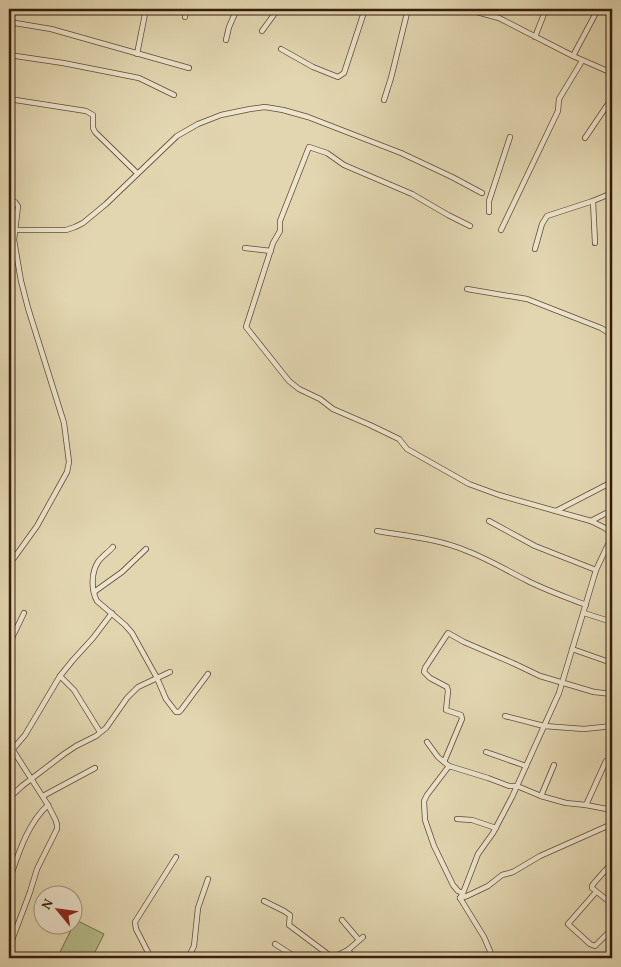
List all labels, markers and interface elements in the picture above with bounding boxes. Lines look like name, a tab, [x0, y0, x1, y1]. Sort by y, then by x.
north arrow	[32, 884, 82, 934]
text: N	[36, 894, 58, 913]

